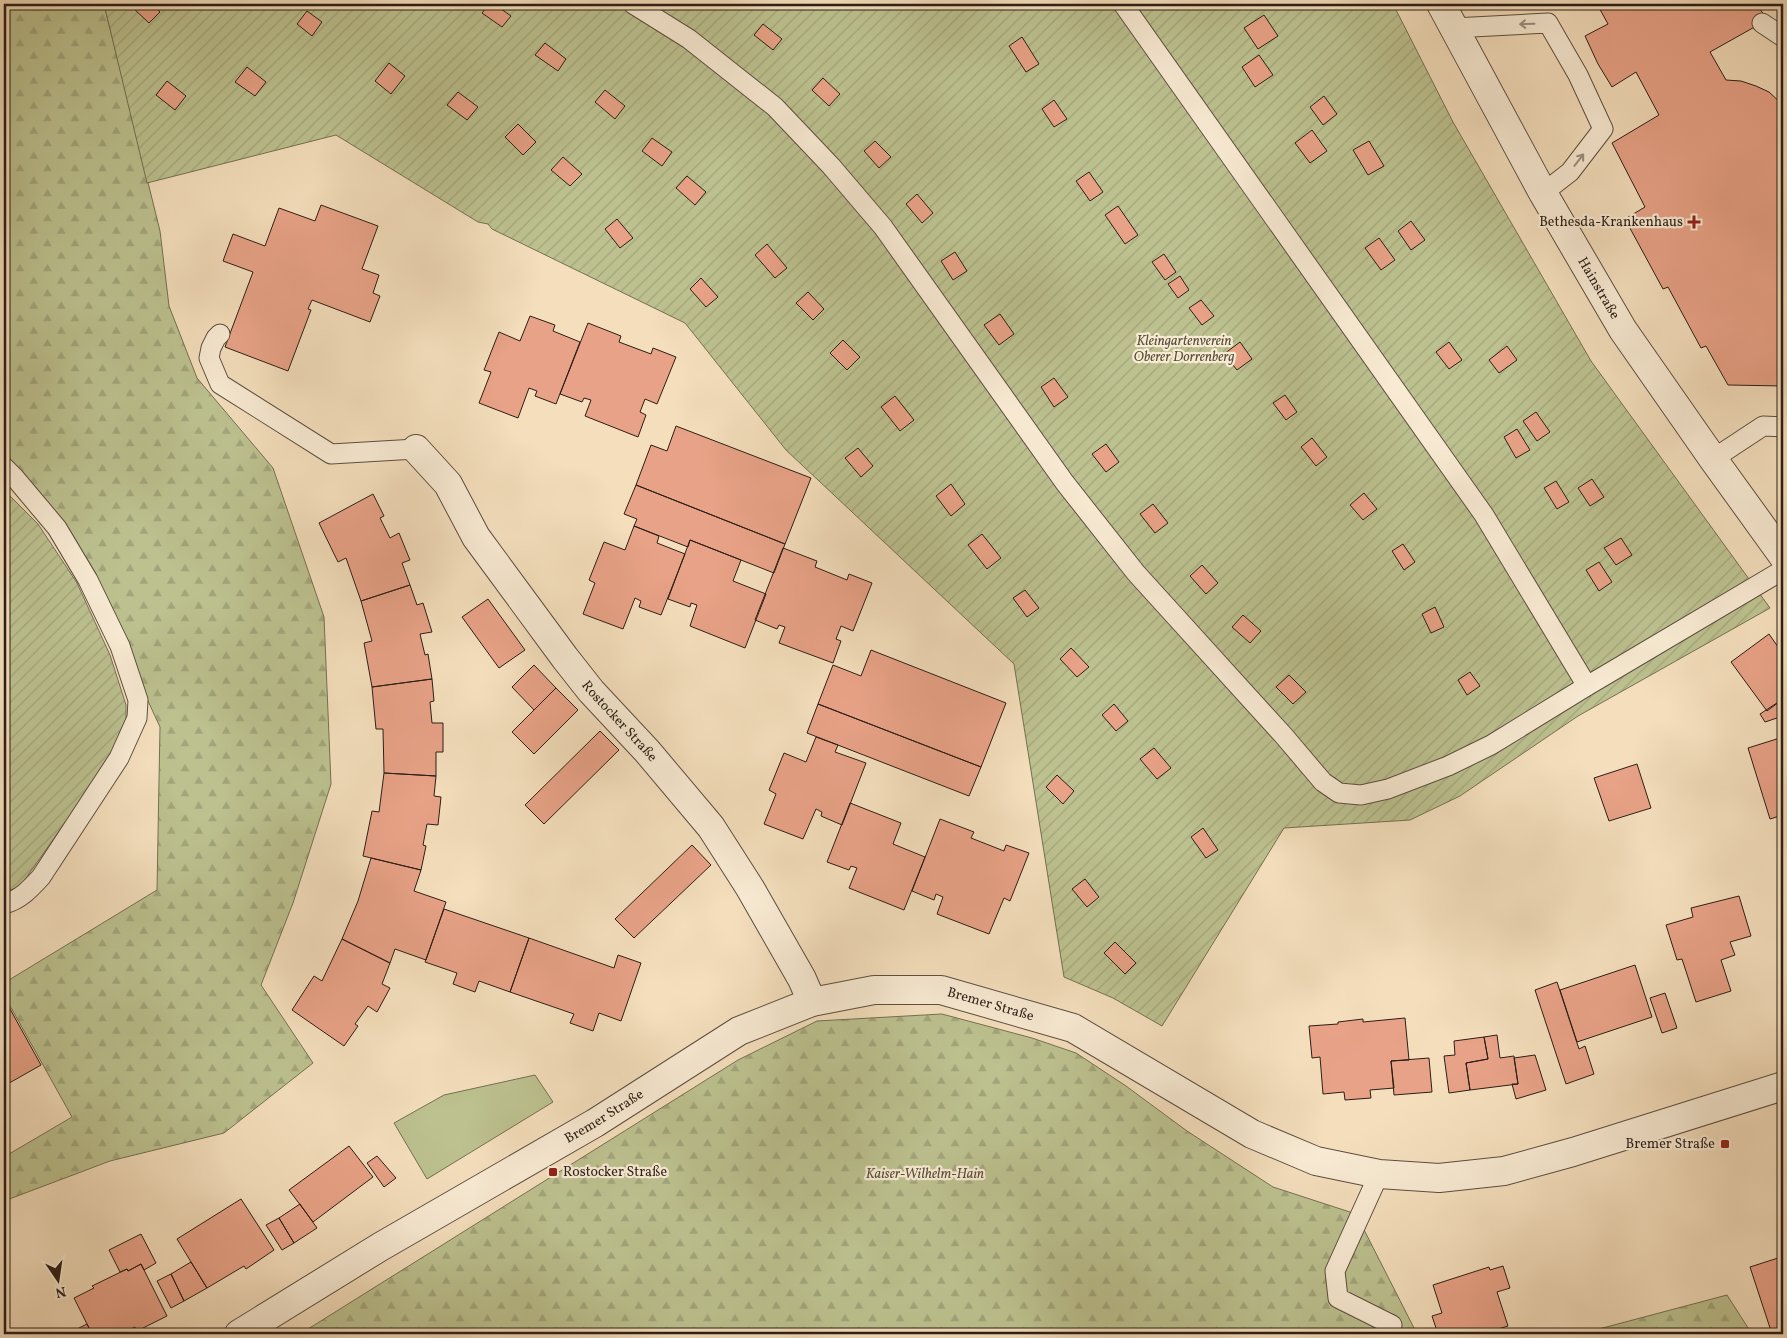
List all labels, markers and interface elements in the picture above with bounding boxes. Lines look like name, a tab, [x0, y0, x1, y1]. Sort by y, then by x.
one-way arrow	[1520, 19, 1536, 28]
one-way arrow	[1574, 153, 1584, 167]
place label: Bethesda-Krankenhaus	[1539, 213, 1683, 232]
marker: Bethesda-Krankenhaus	[1687, 215, 1701, 229]
street label: Hainstraße	[1573, 254, 1624, 323]
park label: Kleingartenverein Oberer Dorrenberg	[1134, 332, 1234, 367]
street label: Rostocker Straße	[577, 677, 662, 766]
street label: Bremer Straße	[945, 983, 1037, 1026]
street label: Bremer Straße	[561, 1085, 648, 1148]
place label: Bremer Straße	[1626, 1135, 1715, 1154]
marker: Bremer Straße	[1719, 1138, 1731, 1150]
place label: Rostocker Straße	[563, 1163, 667, 1182]
park label: Kaiser-Wilhelm-Hain	[866, 1165, 984, 1184]
marker: Rostocker Straße	[547, 1166, 559, 1178]
north arrow	[32, 1256, 82, 1306]
text: N	[53, 1281, 68, 1302]

